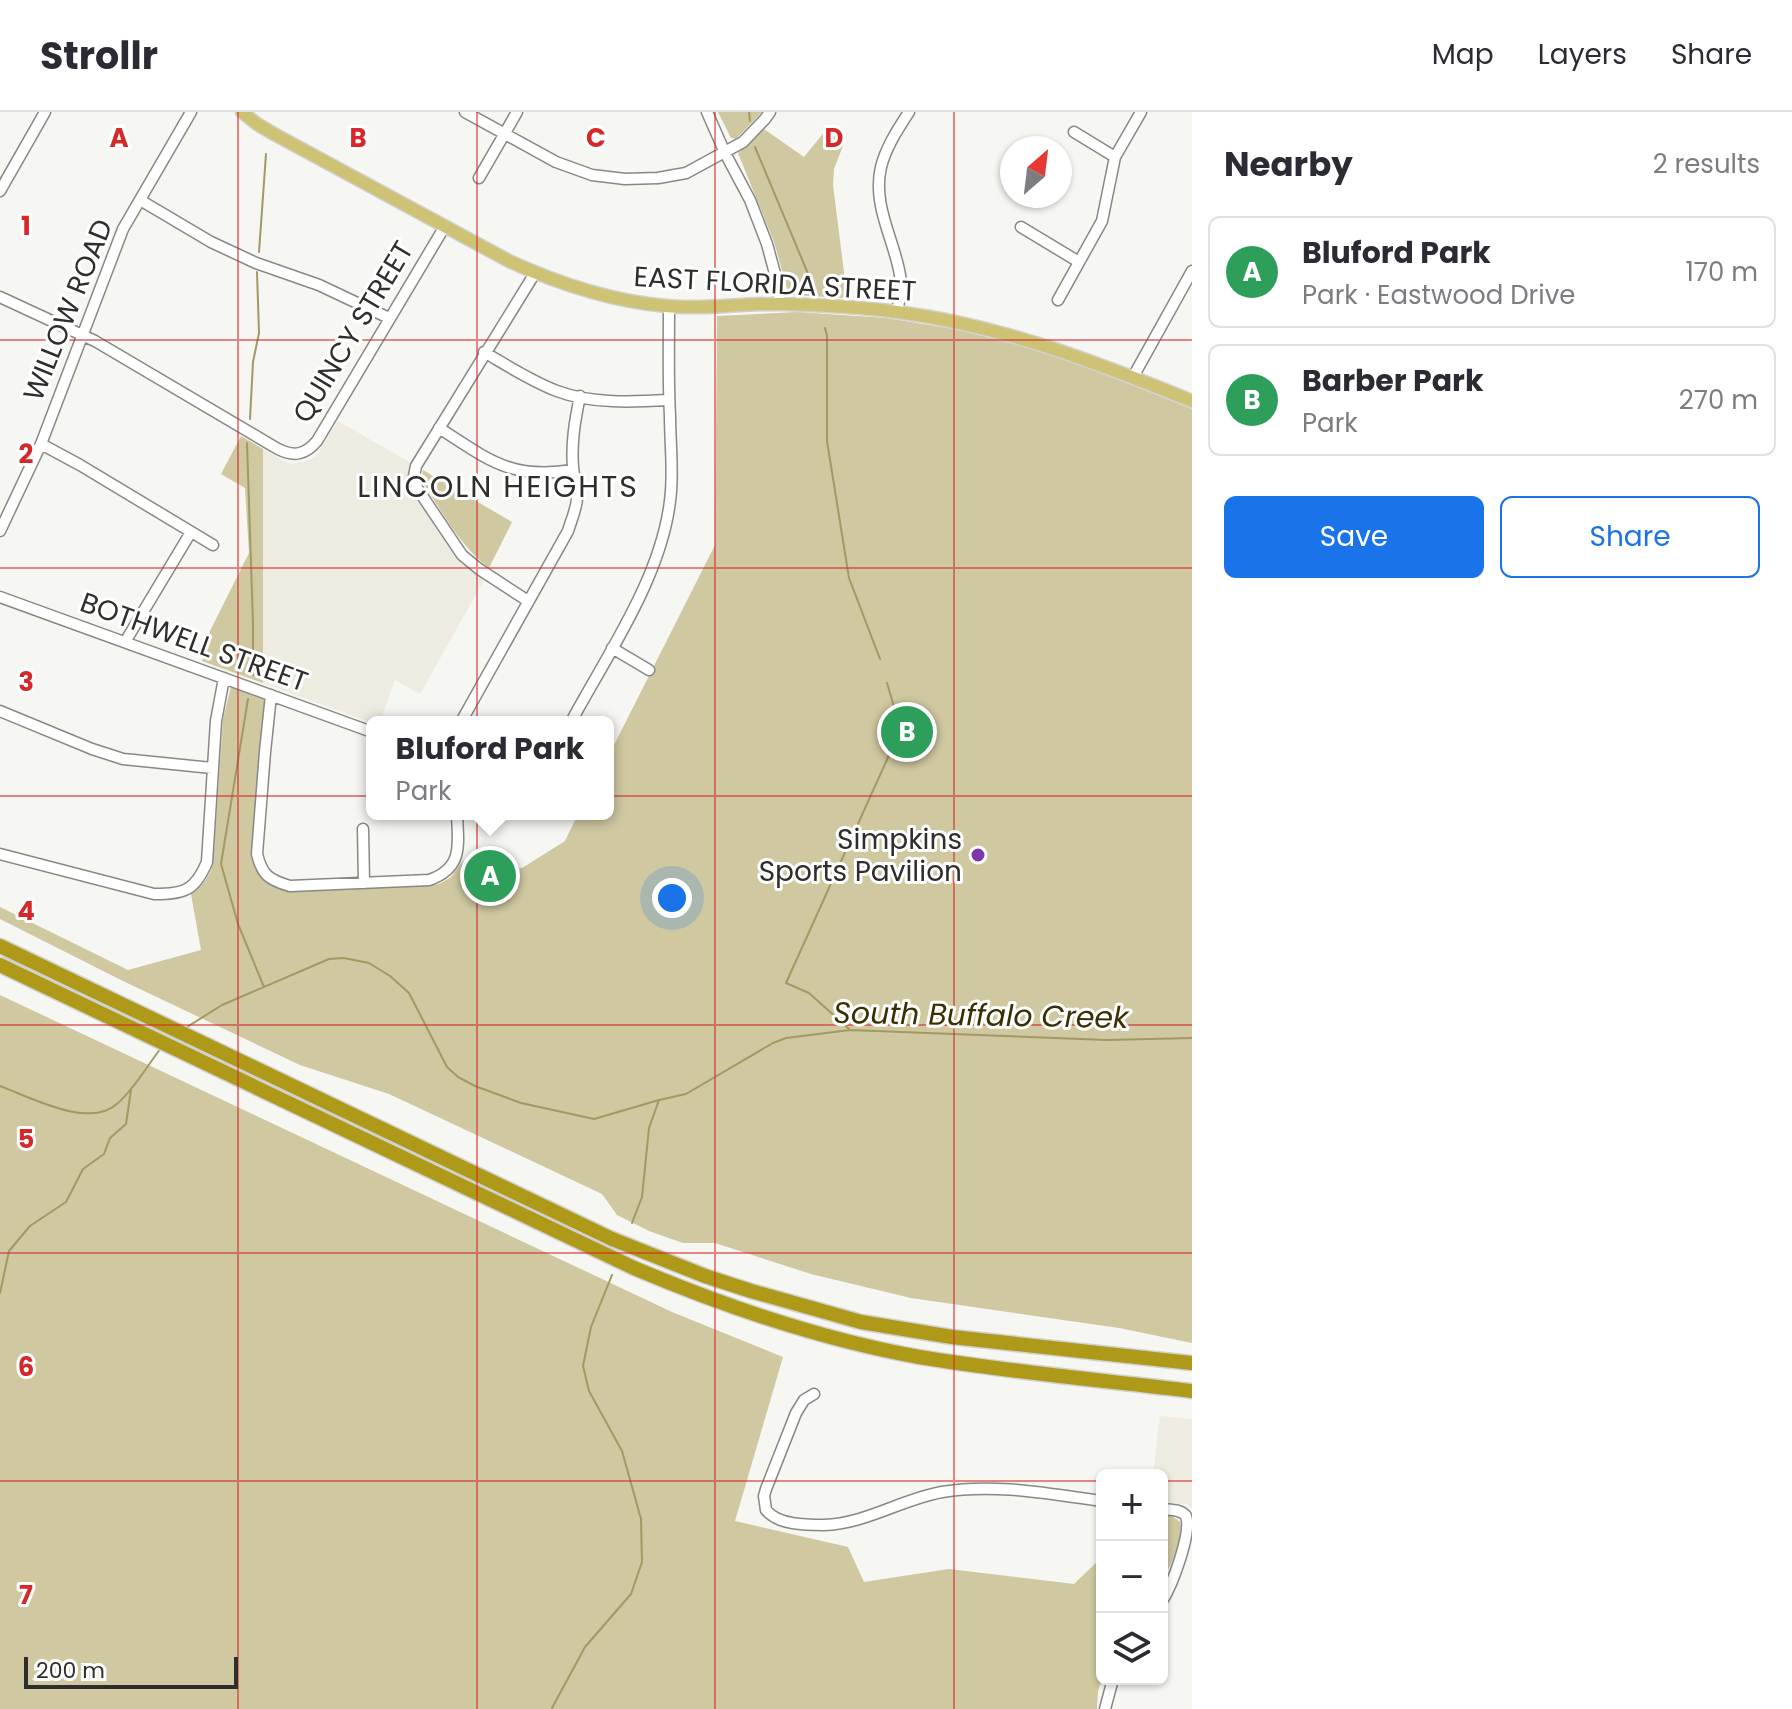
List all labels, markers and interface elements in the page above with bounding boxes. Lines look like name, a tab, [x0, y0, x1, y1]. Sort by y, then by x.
text: Strollr	[40, 29, 158, 82]
text: Map	[1432, 35, 1494, 74]
text: Layers	[1538, 35, 1627, 74]
text: Share	[1671, 35, 1752, 74]
text: A	[109, 120, 129, 156]
text: B	[349, 120, 367, 156]
text: C	[586, 120, 606, 156]
text: D	[825, 120, 844, 156]
north arrow	[1000, 136, 1072, 208]
text: Nearby	[1224, 140, 1353, 188]
text: 2 results	[1653, 146, 1760, 182]
text: 1	[21, 208, 31, 244]
street label: WILLOW ROAD	[14, 213, 122, 407]
text: Bluford Park	[1302, 231, 1491, 274]
street label: QUINCY STREET	[283, 234, 423, 430]
text: A	[1242, 254, 1262, 290]
text: 170 m	[1685, 254, 1758, 290]
street label: EAST FLORIDA STREET	[633, 257, 917, 311]
text: Park · Eastwood Drive	[1302, 277, 1575, 313]
text: Barber Park	[1302, 359, 1484, 402]
text: B	[1243, 382, 1261, 418]
text: 270 m	[1679, 382, 1758, 418]
text: Park	[1302, 405, 1358, 441]
text: 2	[19, 436, 34, 472]
district label: LINCOLN HEIGHTS	[357, 465, 639, 508]
button: Save	[1224, 496, 1484, 578]
button: Share	[1500, 496, 1760, 578]
street label: BOTHWELL STREET	[75, 583, 313, 701]
text: 3	[18, 664, 34, 700]
pin: B	[881, 702, 933, 762]
popup	[366, 716, 614, 820]
text: Bluford Park	[396, 727, 584, 770]
text: Park	[396, 773, 451, 809]
place label: Simpkins Sports Pavilion	[759, 820, 962, 891]
pin: A	[464, 846, 516, 906]
marker: Simpkins Sports Pavilion	[969, 846, 987, 864]
your location	[652, 878, 692, 918]
text: 4	[17, 893, 35, 929]
water label: South Buffalo Creek	[833, 991, 1130, 1039]
text: 5	[18, 1121, 34, 1157]
text: 6	[18, 1349, 34, 1385]
map controls	[1096, 1469, 1168, 1685]
button: +	[1096, 1469, 1168, 1541]
button: −	[1096, 1541, 1168, 1613]
text: 7	[19, 1577, 33, 1613]
button: layers	[1096, 1613, 1168, 1685]
scale bar	[24, 1653, 238, 1689]
text: 200 m	[36, 1655, 105, 1686]

